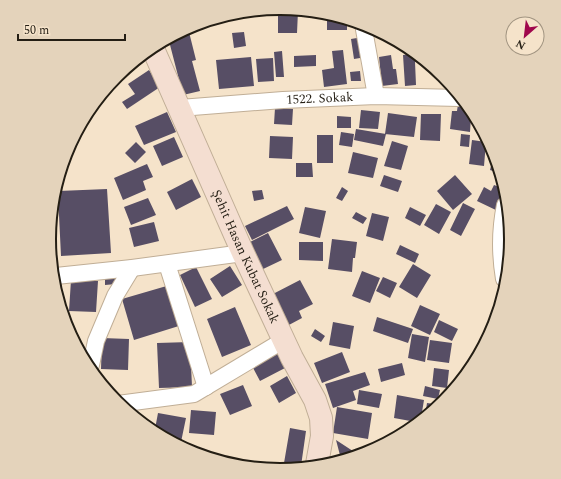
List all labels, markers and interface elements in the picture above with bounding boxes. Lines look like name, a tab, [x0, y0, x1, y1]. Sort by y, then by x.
scale bar	[18, 16, 125, 42]
north arrow	[505, 16, 545, 56]
text: 50 m	[24, 21, 49, 40]
text: N	[513, 35, 528, 54]
street label: 1522. Sokak	[286, 87, 354, 110]
street label: Şehit Hasan Kubat Sokak	[206, 186, 285, 327]

